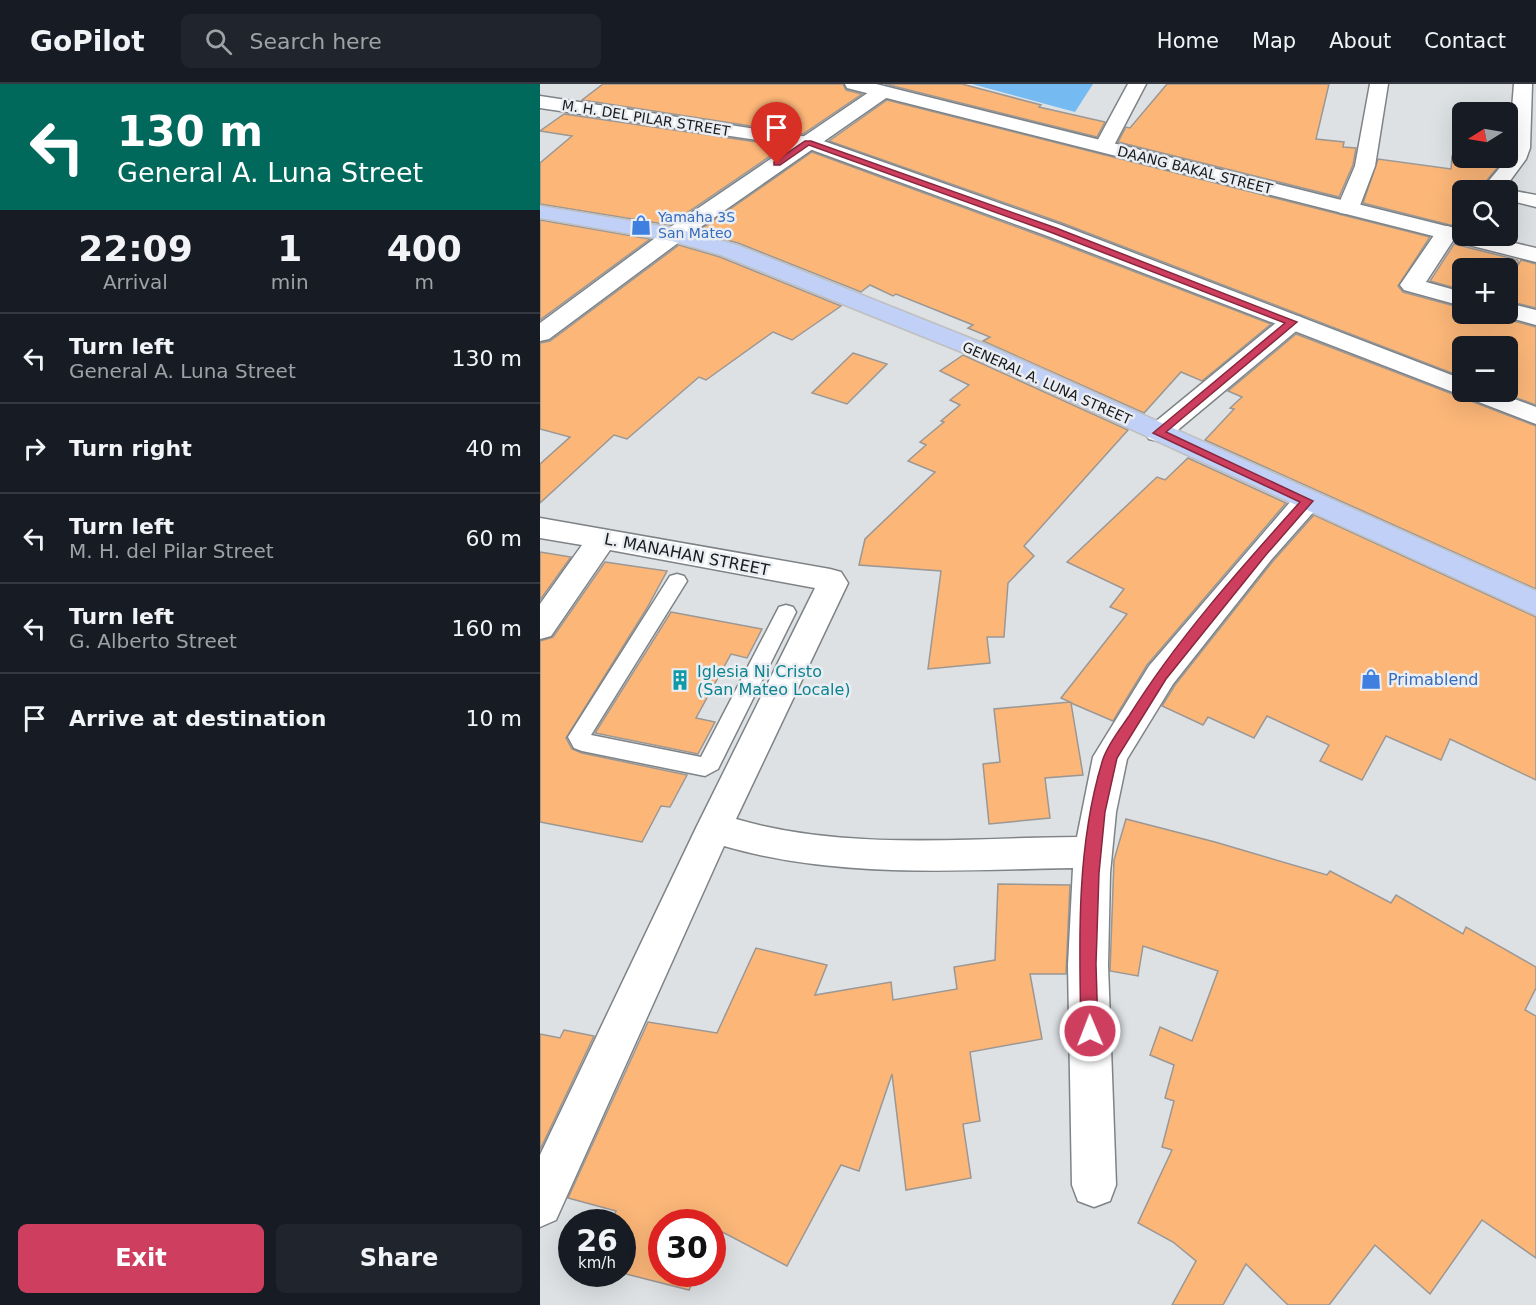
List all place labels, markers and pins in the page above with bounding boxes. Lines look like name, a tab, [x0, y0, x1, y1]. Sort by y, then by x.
pin	[751, 102, 802, 164]
place label: Yamaha 3S San Mateo	[657, 209, 735, 241]
shop icon: Yamaha 3S San Mateo	[629, 213, 653, 237]
place label: Iglesia Ni Cristo (San Mateo Locale)	[697, 662, 851, 699]
shop icon: Primablend	[1359, 667, 1383, 691]
building icon: Iglesia Ni Cristo (San Mateo Locale)	[668, 668, 692, 692]
place label: Primablend	[1388, 670, 1479, 689]

